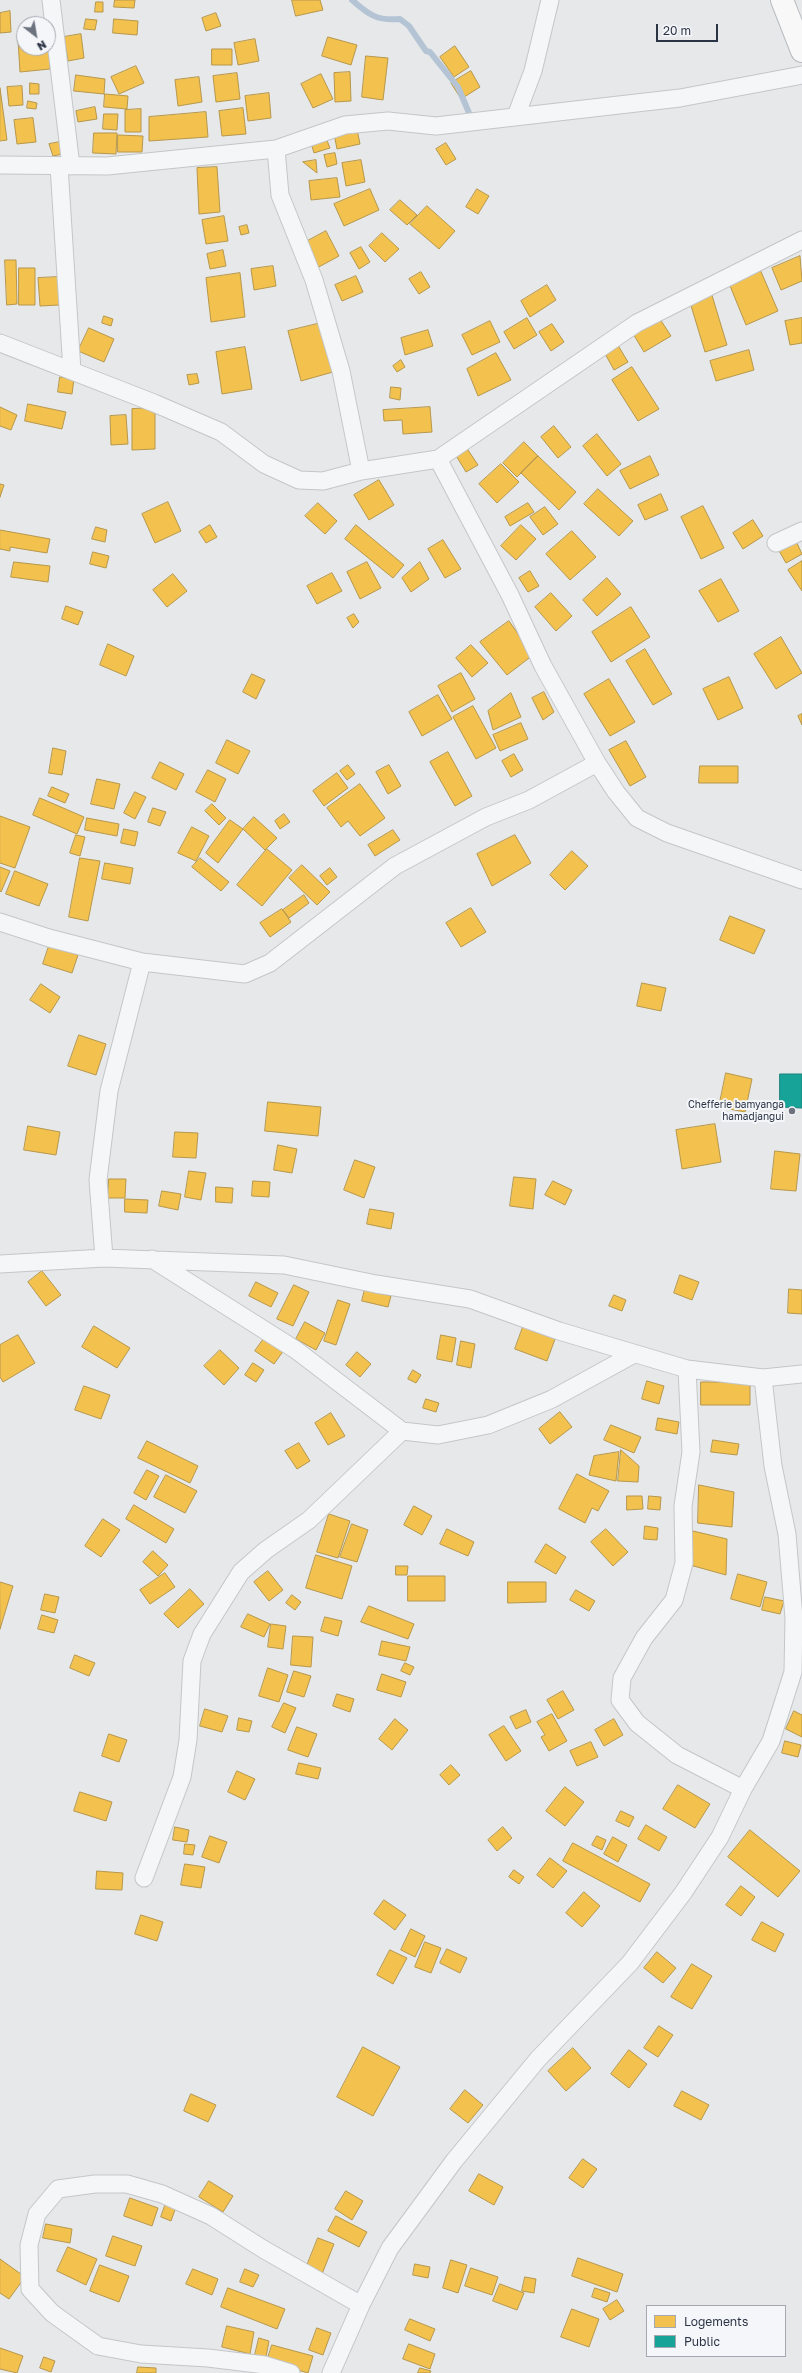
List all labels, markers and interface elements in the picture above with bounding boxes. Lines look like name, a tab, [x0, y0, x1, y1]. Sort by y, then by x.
north arrow	[16, 16, 56, 56]
scale bar	[658, 16, 720, 42]
text: 20 m	[663, 23, 691, 38]
text: N	[35, 38, 49, 54]
place label: Chefferie bamyanga hamadjangui	[688, 1099, 784, 1122]
marker: Chefferie bamyanga hamadjangui	[787, 1106, 797, 1116]
legend	[646, 2305, 786, 2357]
text: Logements	[684, 2314, 748, 2329]
text: Public	[684, 2334, 720, 2349]

